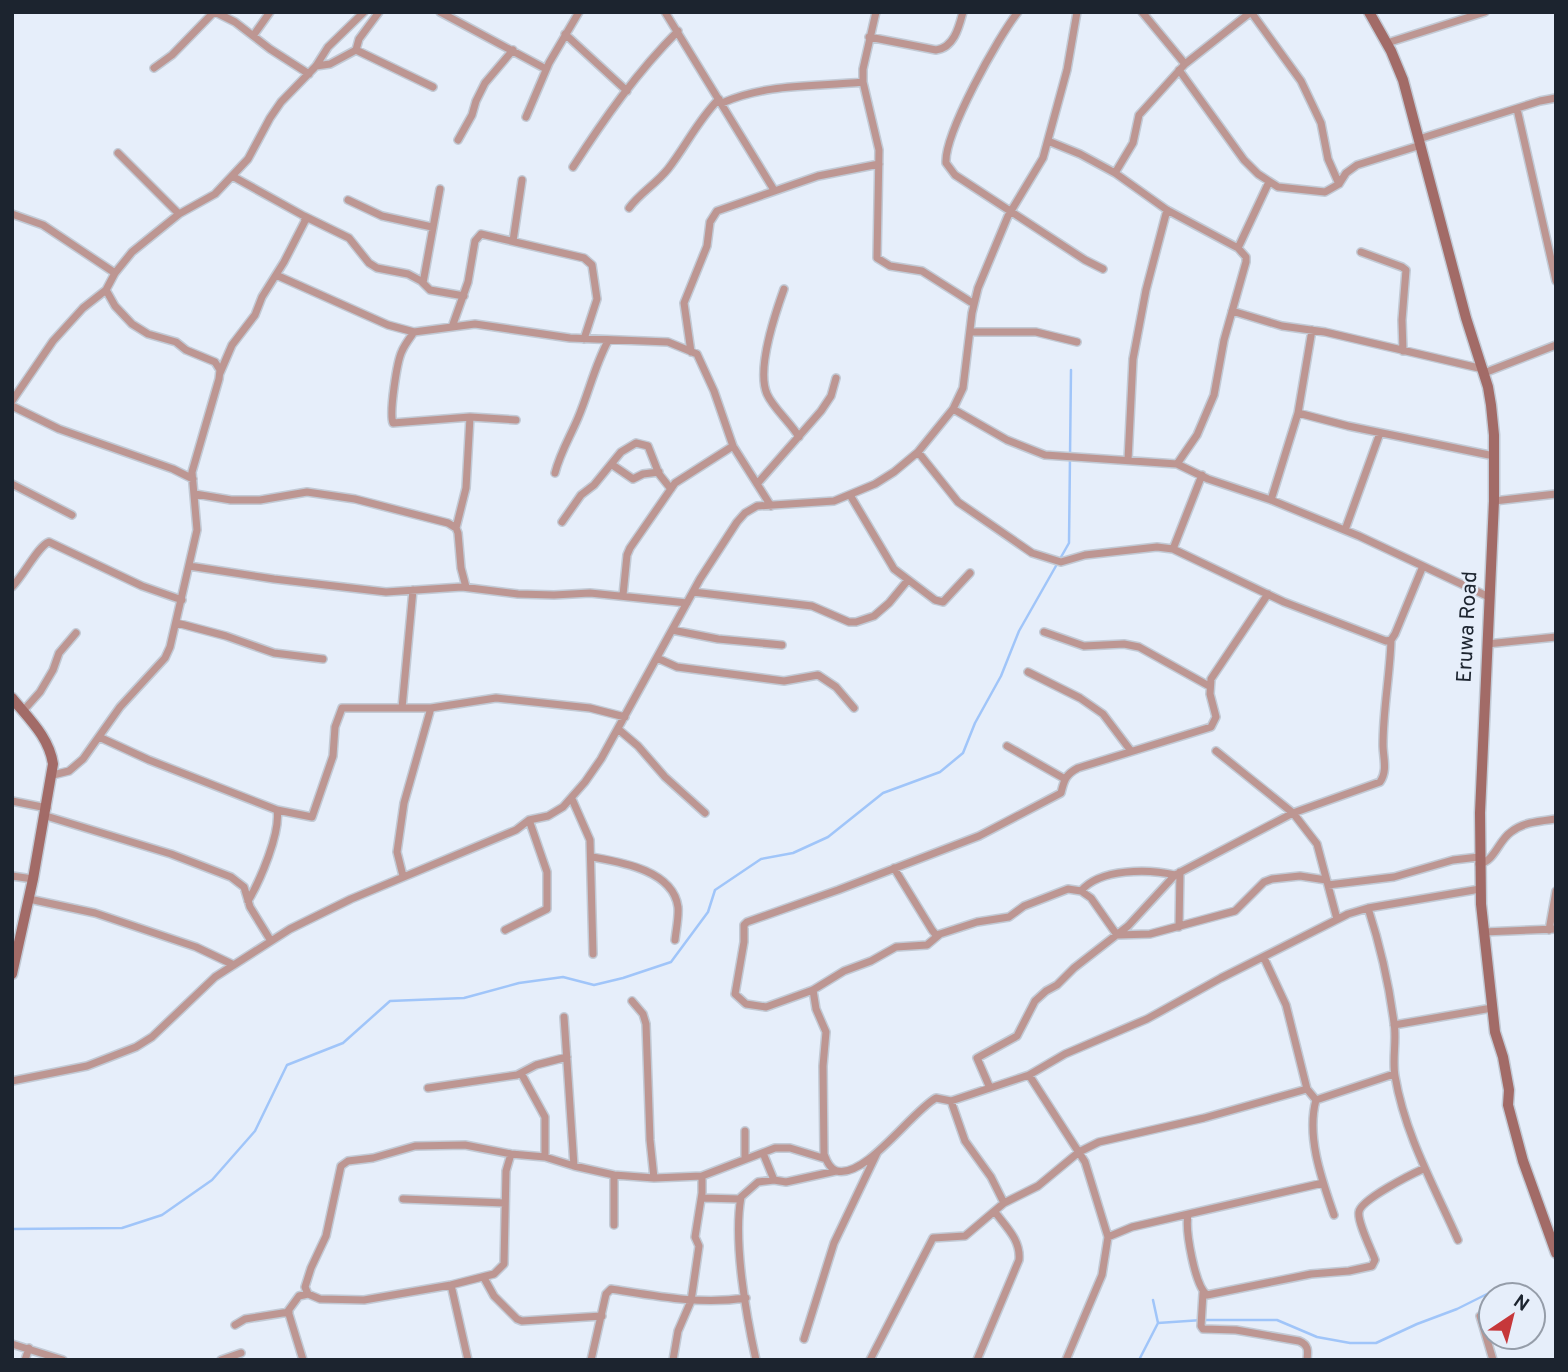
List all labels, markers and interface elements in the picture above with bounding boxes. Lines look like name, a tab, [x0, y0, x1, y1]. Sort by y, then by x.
street label: Eruwa Road	[1452, 571, 1484, 683]
north arrow	[1477, 1281, 1547, 1351]
text: N	[1508, 1290, 1533, 1317]

